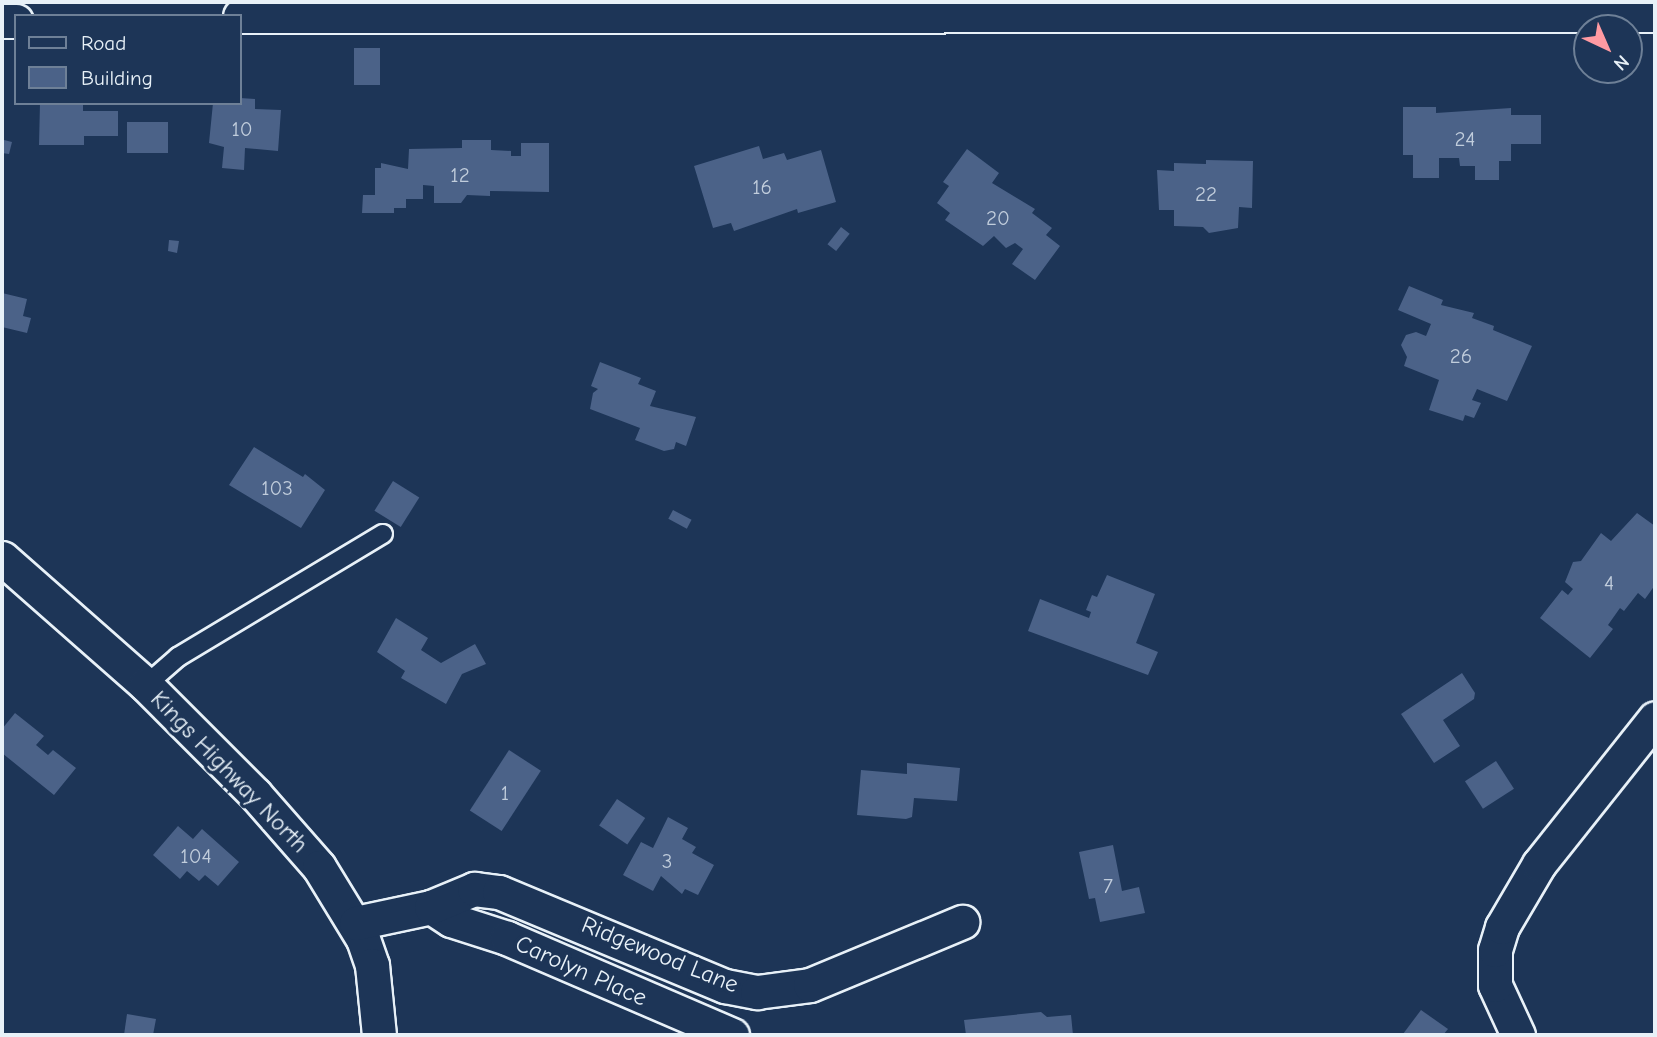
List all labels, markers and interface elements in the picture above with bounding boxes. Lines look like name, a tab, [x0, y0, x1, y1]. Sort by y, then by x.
legend	[14, 14, 242, 105]
north arrow	[1573, 14, 1643, 84]
text: Road	[81, 31, 126, 55]
text: N	[1609, 50, 1633, 75]
text: Building	[81, 66, 153, 90]
house number: 10	[231, 116, 253, 142]
house number: 24	[1454, 126, 1476, 152]
house number: 12	[450, 162, 470, 188]
house number: 16	[752, 174, 772, 200]
house number: 22	[1195, 181, 1217, 207]
house number: 20	[986, 205, 1010, 231]
house number: 26	[1450, 343, 1472, 369]
house number: 103	[261, 475, 293, 501]
house number: 4	[1604, 570, 1614, 596]
street label: Kings Highway North	[144, 685, 314, 859]
house number: 1	[501, 780, 509, 806]
house number: 104	[180, 843, 212, 869]
house number: 3	[662, 848, 672, 874]
house number: 7	[1103, 873, 1113, 899]
street label: Ridgewood Lane	[577, 910, 743, 1000]
street label: Carolyn Place	[511, 929, 651, 1013]

